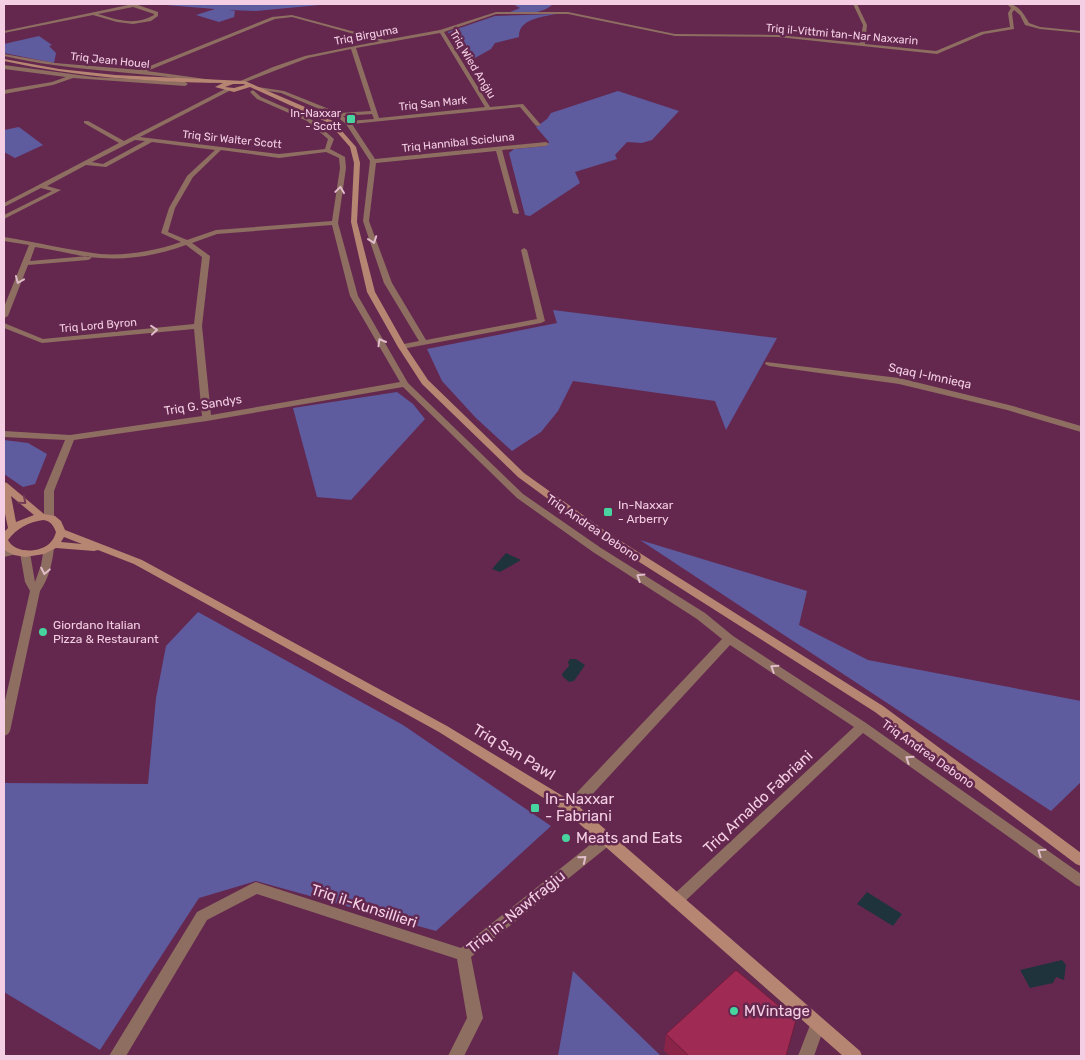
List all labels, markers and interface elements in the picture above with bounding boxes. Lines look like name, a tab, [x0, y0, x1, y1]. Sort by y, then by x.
street label: Triq il-Vittmi tan-Nar Naxxarin	[765, 21, 919, 48]
street label: Triq Birguma	[333, 23, 399, 48]
street label: Triq Wied Anġlu	[447, 28, 498, 101]
street label: Triq Jean Houel	[70, 50, 150, 71]
street label: Triq San Mark	[398, 93, 468, 114]
place label: In-Naxxar - Scott	[290, 107, 342, 133]
marker: In-Naxxar - Scott	[345, 113, 357, 125]
street label: Triq Sir Walter Scott	[182, 128, 283, 151]
street label: Triq Hannibal Scicluna	[401, 130, 515, 155]
one-way arrow	[334, 185, 344, 194]
one-way arrow	[367, 235, 377, 244]
one-way arrow	[15, 275, 25, 284]
street label: Triq Lord Byron	[59, 316, 137, 335]
one-way arrow	[150, 325, 158, 336]
one-way arrow	[377, 339, 387, 348]
street label: Sqaq l-Imnieqa	[887, 360, 973, 392]
street label: Triq G. Sandys	[163, 392, 243, 418]
street label: Triq Andrea Debono	[544, 492, 642, 564]
one-way arrow	[17, 496, 26, 504]
place label: In-Naxxar - Arberry	[618, 498, 674, 526]
marker: In-Naxxar - Arberry	[602, 506, 614, 518]
one-way arrow	[40, 566, 51, 575]
one-way arrow	[636, 574, 645, 583]
place label: Giordano Italian Pizza & Restaurant	[53, 618, 159, 646]
marker: Giordano Italian Pizza & Restaurant	[37, 626, 49, 638]
one-way arrow	[770, 665, 779, 675]
street label: Triq Andrea Debono	[879, 717, 977, 791]
street label: Triq San Pawl	[469, 720, 559, 784]
street label: Triq Arnaldo Fabriani	[700, 747, 816, 857]
one-way arrow	[905, 756, 914, 765]
place label: In-Naxxar - Fabriani	[545, 790, 614, 825]
marker: In-Naxxar - Fabriani	[529, 802, 541, 814]
place label: Meats and Eats	[576, 829, 683, 847]
marker: Meats and Eats	[560, 832, 572, 844]
one-way arrow	[1038, 849, 1047, 859]
one-way arrow	[577, 856, 586, 864]
street label: Triq in-Nawfraġju	[463, 867, 569, 957]
street label: Triq il-Kunsillieri	[309, 880, 419, 932]
place label: MVintage	[744, 1002, 810, 1020]
marker: MVintage	[728, 1005, 740, 1017]

